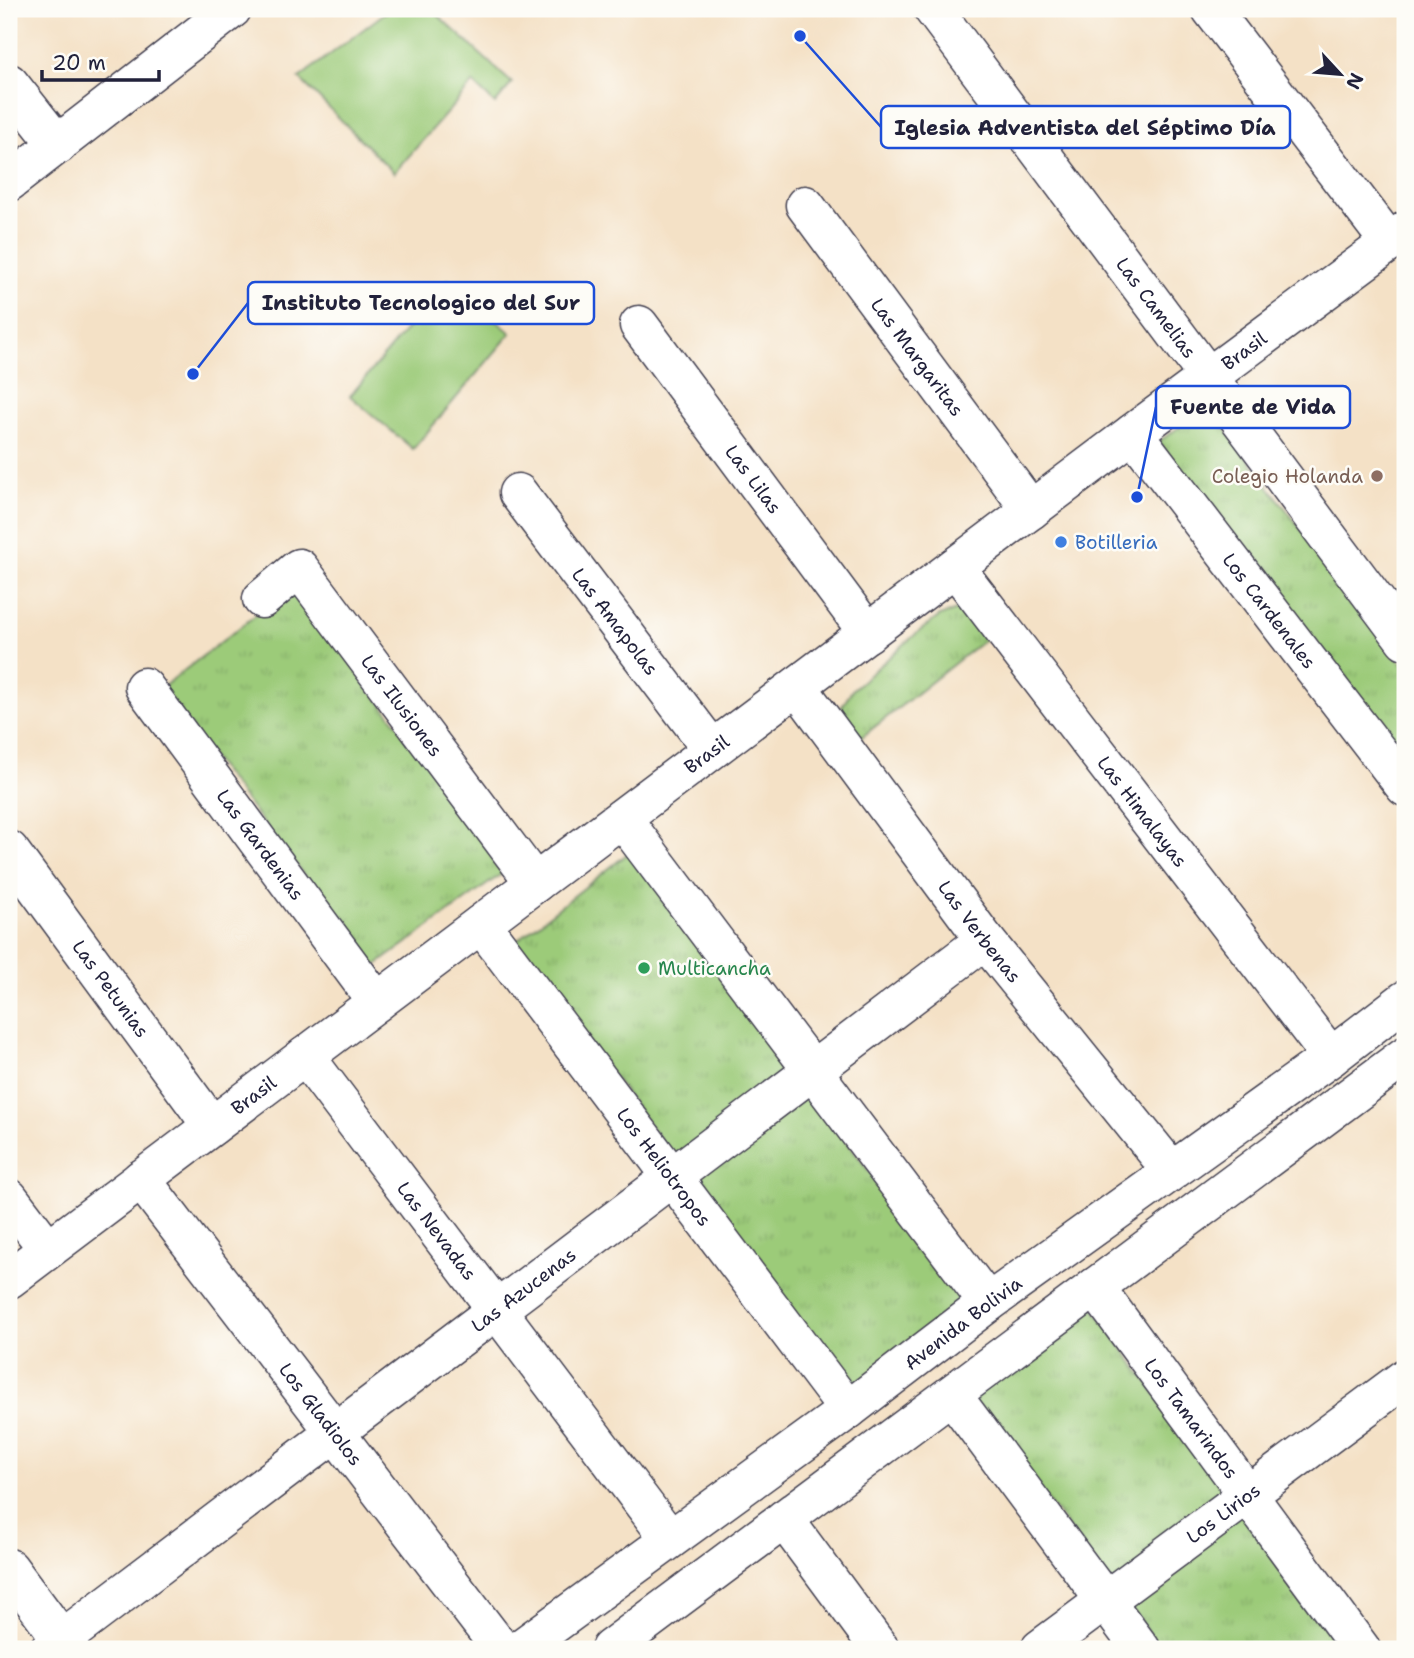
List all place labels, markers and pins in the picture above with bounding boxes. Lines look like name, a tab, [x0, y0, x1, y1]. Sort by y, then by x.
callout: Iglesia Adventista del Séptimo Día	[881, 106, 1290, 148]
callout: Instituto Tecnologico del Sur	[248, 282, 594, 324]
callout: Fuente de Vida	[1156, 386, 1350, 428]
place label: Colegio Holanda	[1212, 464, 1363, 489]
marker: Colegio Holanda	[1369, 468, 1385, 484]
place label: Botilleria	[1075, 530, 1158, 555]
marker: Botilleria	[1053, 534, 1069, 550]
place label: Multicancha	[658, 956, 771, 981]
marker: Multicancha	[636, 960, 652, 976]

